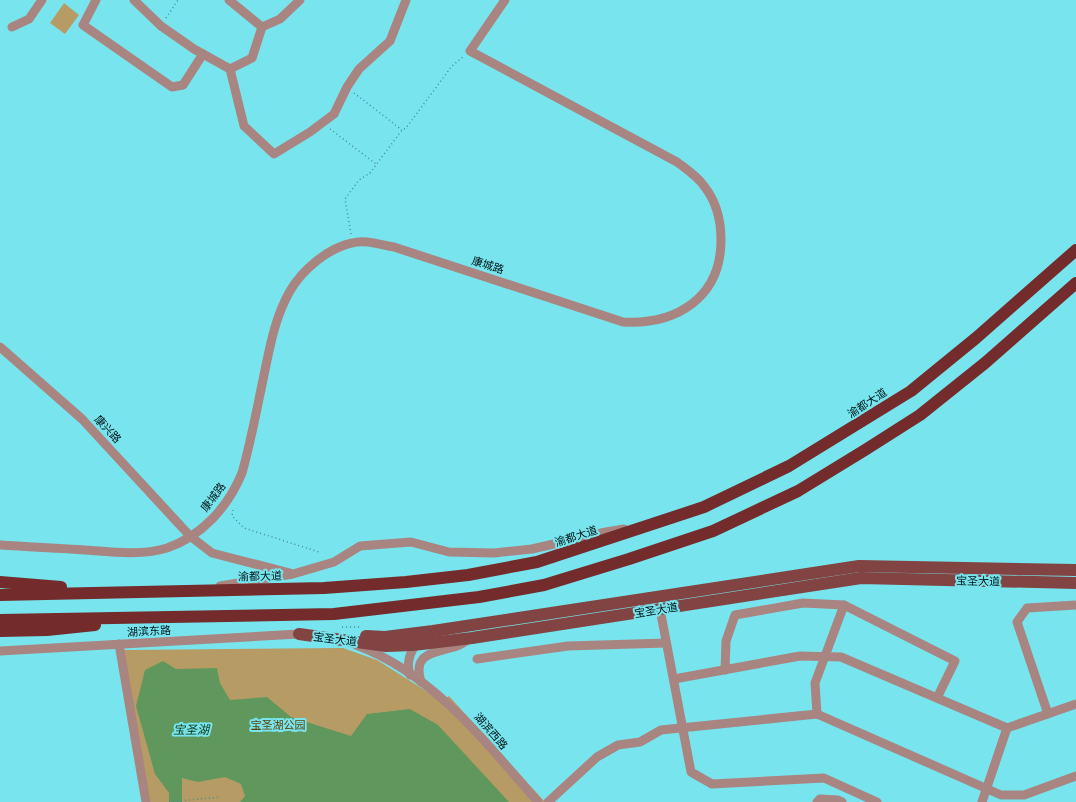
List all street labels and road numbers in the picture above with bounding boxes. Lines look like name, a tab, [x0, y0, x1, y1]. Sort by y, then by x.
street label: 康城路	[470, 252, 506, 277]
street label: 渝都大道	[844, 384, 889, 421]
street label: 康兴路	[92, 411, 125, 446]
street label: 康城路	[197, 479, 229, 514]
street label: 渝都大道	[553, 522, 599, 549]
street label: 渝都大道	[238, 568, 282, 583]
street label: 宝圣大道	[956, 573, 1000, 588]
street label: 宝圣大道	[633, 599, 679, 620]
street label: 湖滨东路	[127, 622, 171, 639]
street label: 宝圣大道	[312, 628, 358, 649]
street label: 湖滨西路	[471, 709, 511, 752]

